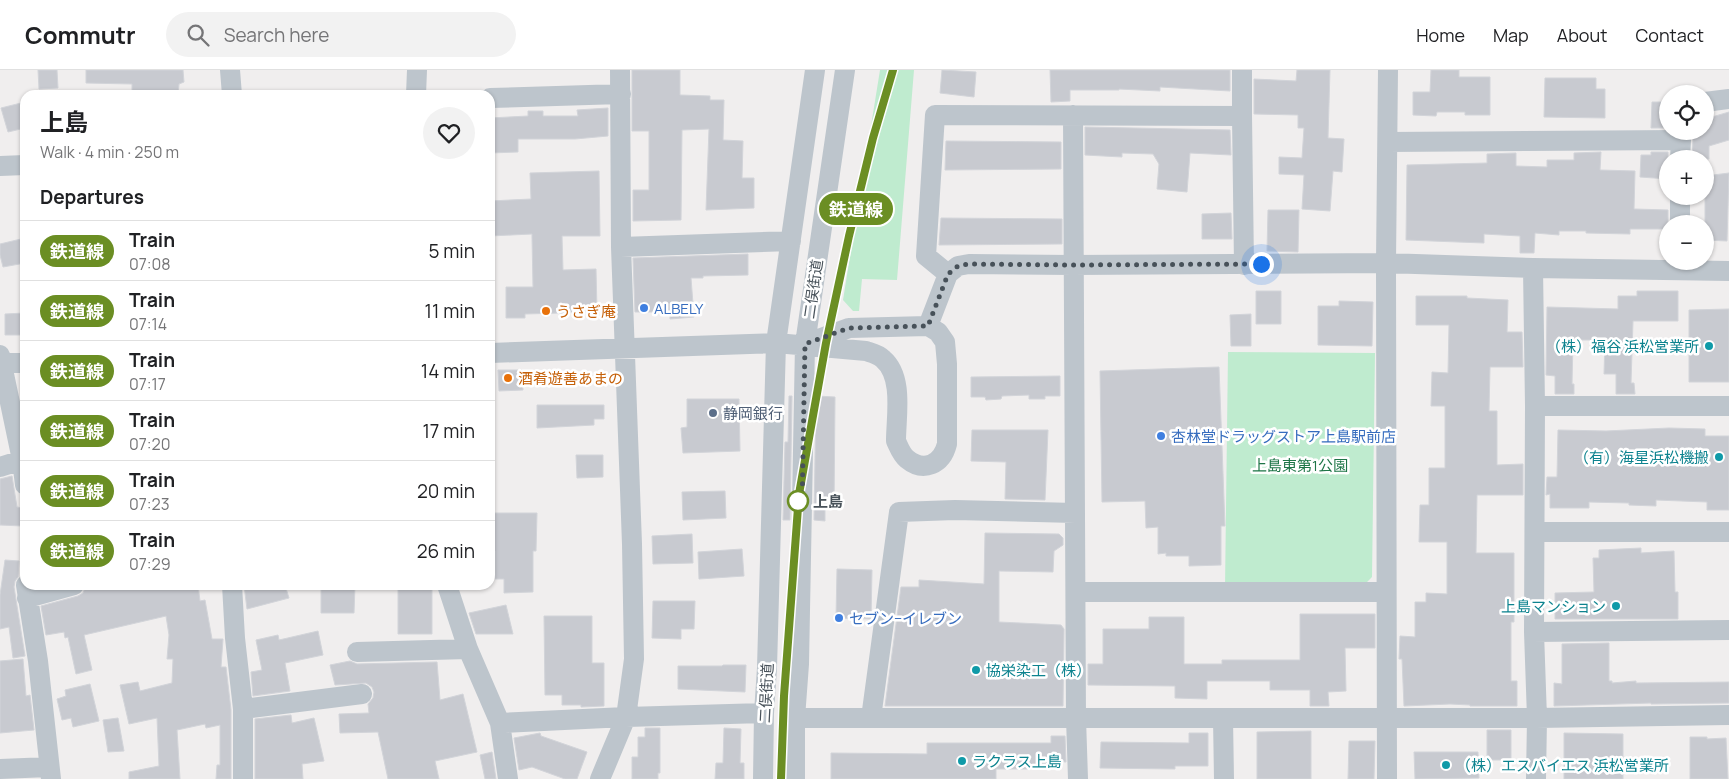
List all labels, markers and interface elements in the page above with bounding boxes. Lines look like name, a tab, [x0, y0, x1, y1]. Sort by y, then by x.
search box	[166, 12, 516, 57]
text: Commutr	[25, 18, 136, 51]
icon: search	[184, 21, 212, 49]
text: Search here	[224, 22, 329, 48]
text: Home	[1416, 23, 1465, 47]
text: Map	[1493, 23, 1529, 47]
text: About	[1557, 23, 1607, 47]
text: Contact	[1635, 23, 1704, 47]
map controls	[1659, 85, 1714, 270]
button: locate	[1659, 85, 1714, 140]
text: 上島	[40, 105, 88, 138]
button: heart	[423, 107, 475, 159]
text: Walk · 4 min · 250 m	[40, 141, 179, 163]
button: +	[1659, 150, 1714, 205]
text: Departures	[40, 184, 144, 210]
line badge: 鉄道線	[827, 193, 885, 225]
text: 鉄道線	[829, 197, 883, 221]
button: −	[1659, 215, 1714, 270]
text: Train	[129, 227, 175, 253]
text: 5 min	[428, 238, 475, 264]
text: 鉄道線	[50, 239, 104, 263]
your location	[1249, 252, 1274, 277]
text: 07:08	[129, 253, 171, 275]
street label: 二俣街道	[798, 258, 828, 320]
text: Train	[129, 287, 175, 313]
text: 11 min	[425, 298, 475, 324]
place label: ALBELY	[654, 298, 704, 319]
text: 鉄道線	[50, 299, 104, 323]
place label: うさぎ庵	[556, 301, 616, 322]
marker: ALBELY	[638, 302, 650, 314]
marker: うさぎ庵	[540, 305, 552, 317]
text: 07:14	[129, 313, 167, 335]
place label: （株）福谷 浜松営業所	[1546, 336, 1699, 357]
marker: （株）福谷 浜松営業所	[1703, 340, 1715, 352]
text: Train	[129, 347, 175, 373]
text: 14 min	[421, 358, 475, 384]
text: 鉄道線	[50, 359, 104, 383]
place label: 酒肴遊善あまの	[518, 368, 623, 389]
marker: 酒肴遊善あまの	[502, 372, 514, 384]
text: 07:17	[129, 373, 166, 395]
place label: 静岡銀行	[723, 403, 783, 424]
text: Train	[129, 407, 175, 433]
marker: 静岡銀行	[707, 407, 719, 419]
text: 17 min	[422, 418, 475, 444]
text: 鉄道線	[50, 419, 104, 443]
place label: 杏林堂ドラッグストア上島駅前店	[1171, 426, 1396, 447]
marker: 杏林堂ドラッグストア上島駅前店	[1155, 430, 1167, 442]
text: 07:20	[129, 433, 170, 455]
place label: （有）海星浜松機搬	[1574, 447, 1709, 468]
marker: （有）海星浜松機搬	[1713, 451, 1725, 463]
park label: 上島東第1公園	[1252, 455, 1348, 476]
text: Train	[129, 467, 175, 493]
text: 20 min	[417, 478, 475, 504]
text: 鉄道線	[50, 479, 104, 503]
marker: 上島	[787, 490, 809, 512]
place label: 上島	[813, 491, 843, 512]
text: 07:23	[129, 493, 170, 515]
text: Train	[129, 527, 175, 553]
text: 26 min	[417, 538, 475, 564]
text: 鉄道線	[50, 539, 104, 563]
text: 07:29	[129, 553, 171, 575]
place label: 上島マンション	[1501, 596, 1606, 617]
marker: 上島マンション	[1610, 600, 1622, 612]
place label: セブン−イレブン	[849, 608, 962, 629]
marker: セブン−イレブン	[833, 612, 845, 624]
place label: 協栄染工（株）	[986, 660, 1091, 681]
street label: 二俣街道	[754, 662, 778, 724]
marker: 協栄染工（株）	[970, 664, 982, 676]
place label: ラクラス上島	[972, 751, 1062, 772]
marker: ラクラス上島	[956, 755, 968, 767]
place label: （株）エスバイエス 浜松営業所	[1456, 755, 1669, 776]
marker: （株）エスバイエス 浜松営業所	[1440, 759, 1452, 771]

